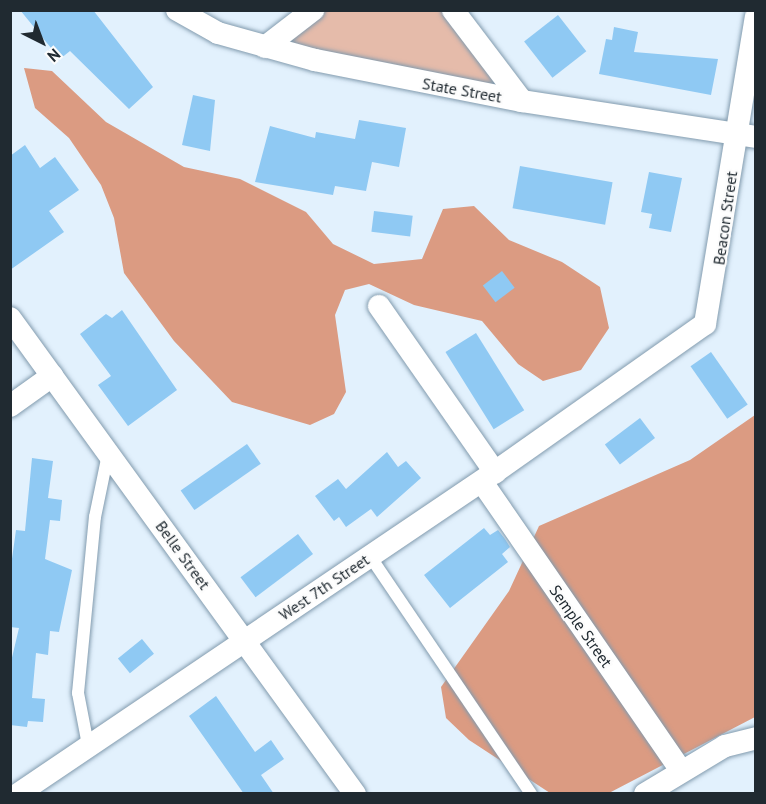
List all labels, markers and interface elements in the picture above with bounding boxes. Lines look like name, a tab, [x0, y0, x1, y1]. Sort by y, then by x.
north arrow	[12, 12, 72, 72]
text: N	[43, 44, 65, 66]
street label: State Street	[421, 74, 503, 106]
street label: Beacon Street	[709, 170, 741, 266]
street label: Belle Street	[152, 517, 214, 593]
street label: West 7th Street	[275, 550, 373, 624]
street label: Semple Street	[546, 581, 616, 671]

